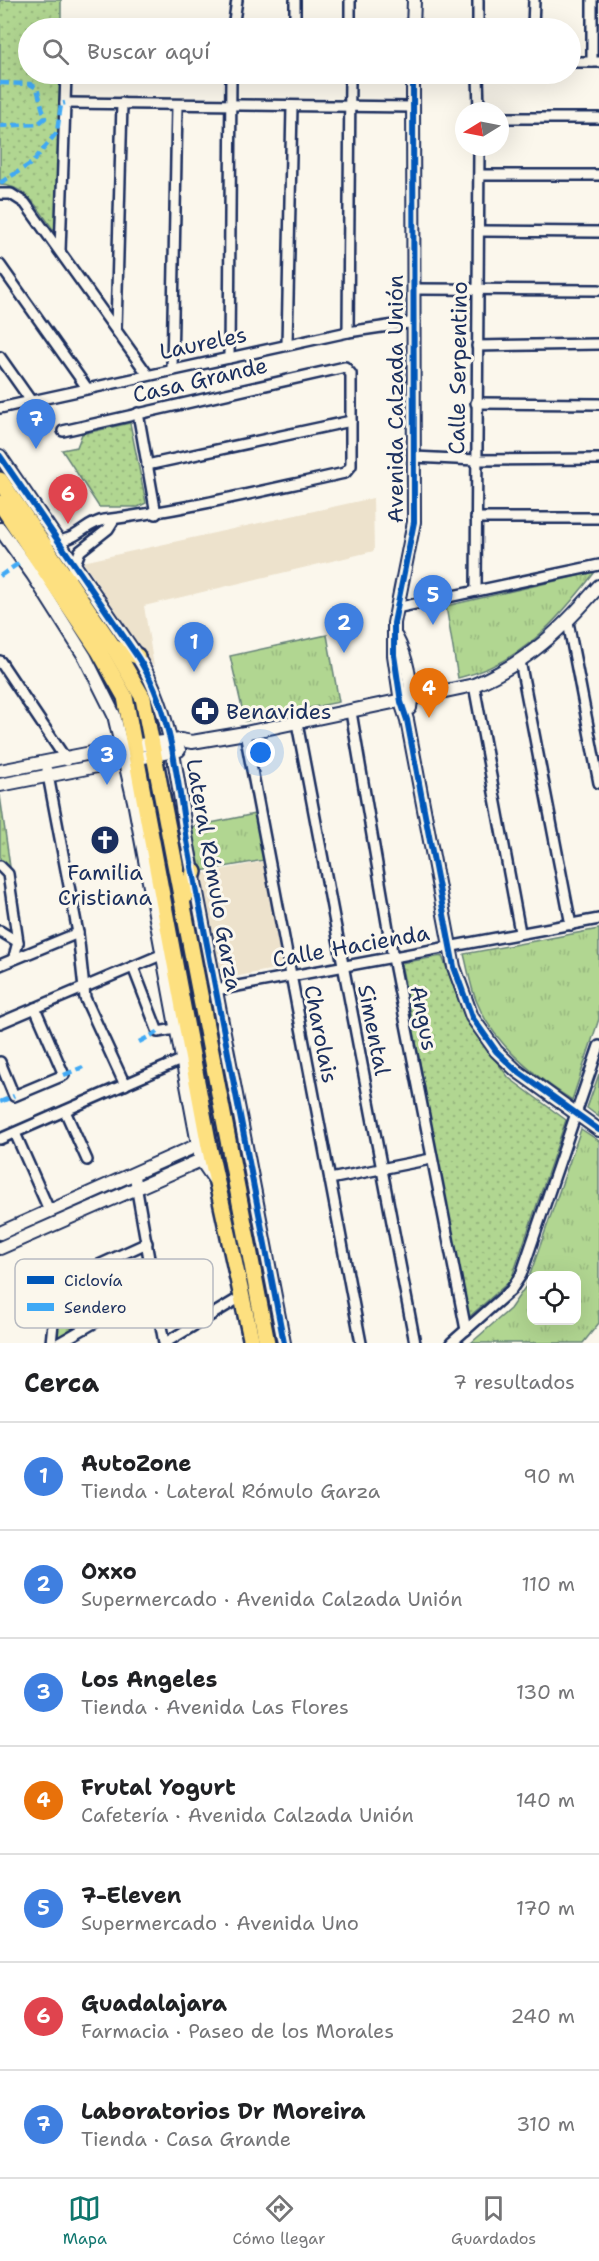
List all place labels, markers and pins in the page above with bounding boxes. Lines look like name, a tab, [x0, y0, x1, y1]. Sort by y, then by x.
pin: 7	[16, 400, 56, 449]
pin: 6	[48, 474, 88, 524]
pin: 5	[414, 576, 452, 625]
pin: 2	[324, 604, 364, 653]
pin: 1	[174, 622, 214, 672]
pin: 4	[410, 668, 448, 718]
pharmacy icon: Benavides	[189, 695, 221, 727]
place label: Benavides	[226, 697, 332, 726]
pin: 3	[88, 736, 126, 785]
church icon: Familia Cristiana	[89, 824, 121, 856]
place label: Familia Cristiana	[58, 858, 153, 912]

